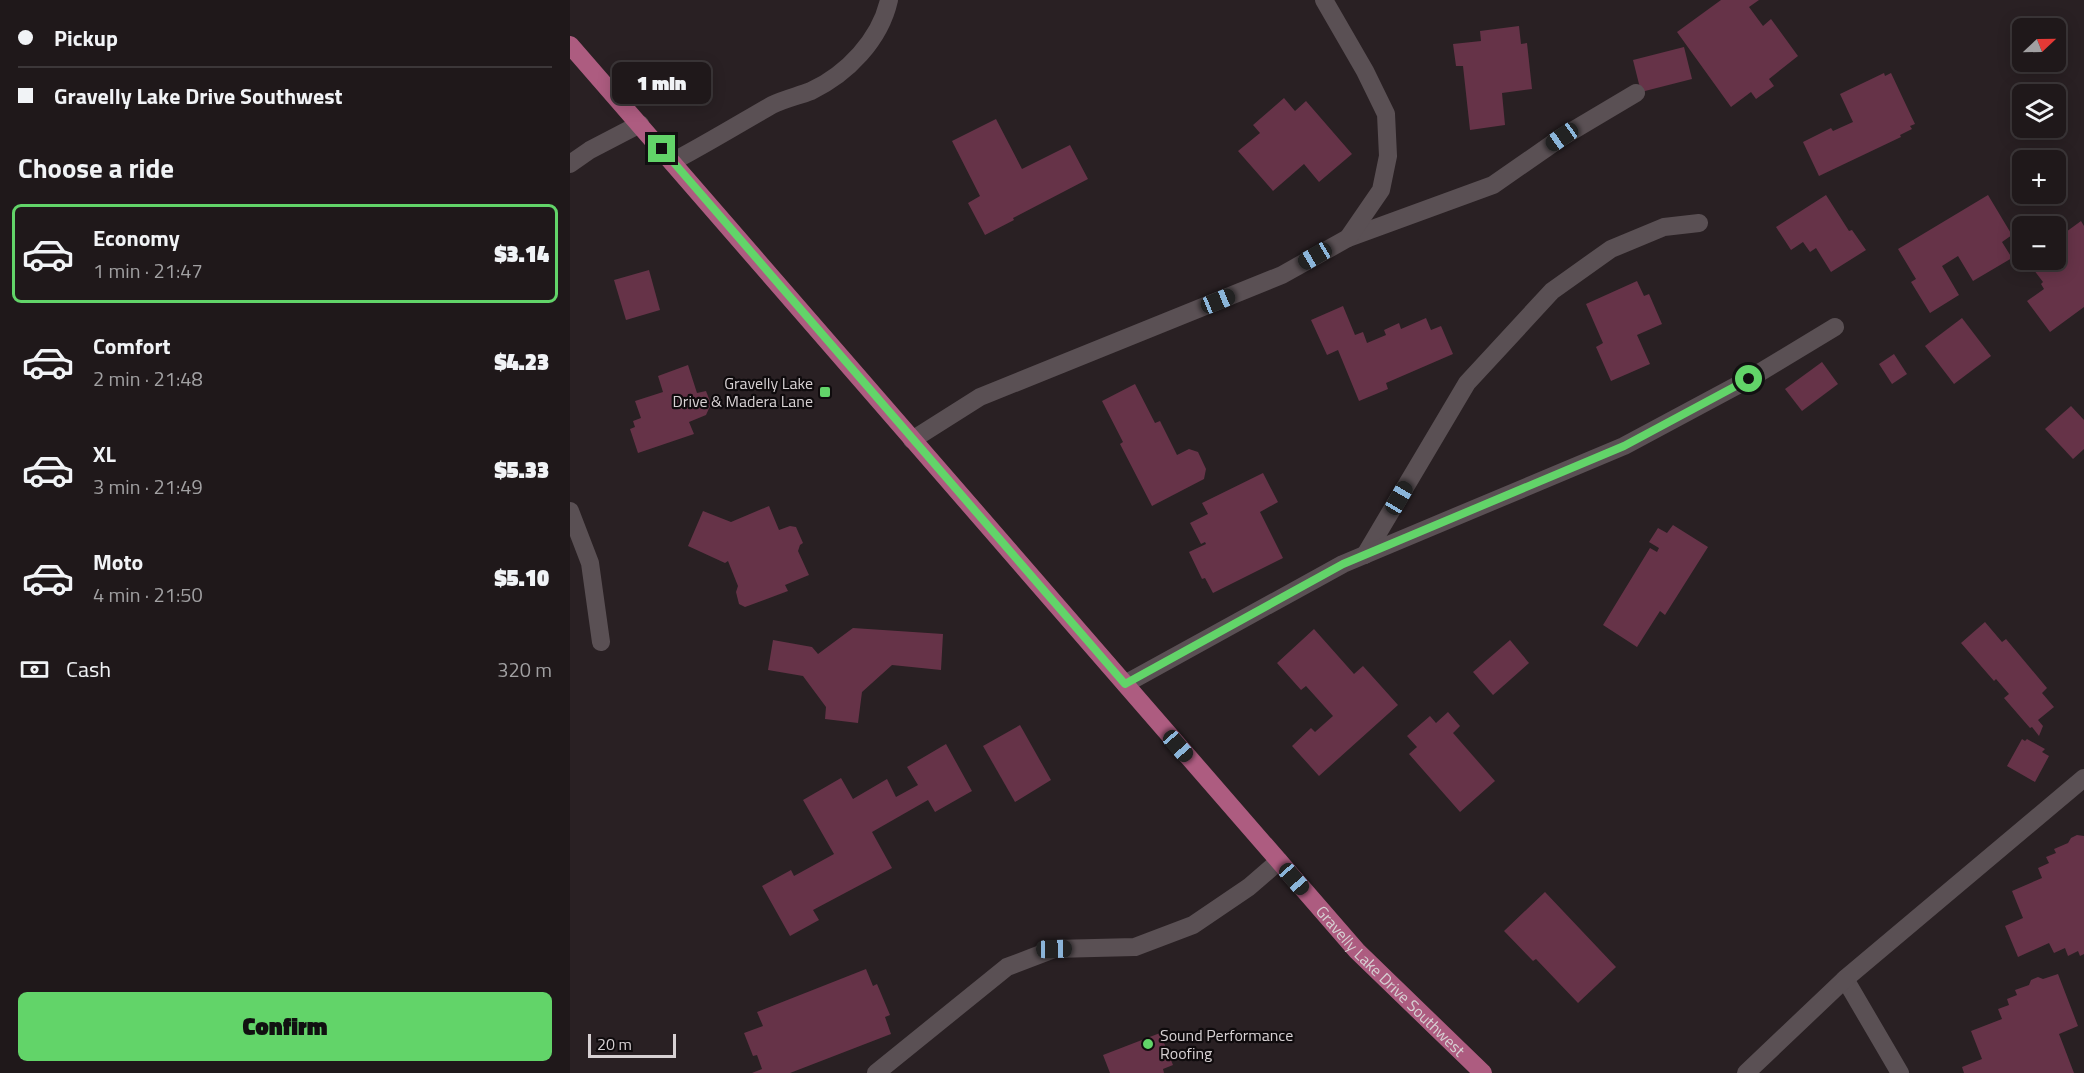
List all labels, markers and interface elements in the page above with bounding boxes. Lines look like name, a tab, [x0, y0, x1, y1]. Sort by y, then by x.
north arrow	[2012, 18, 2066, 72]
map controls	[2012, 18, 2066, 270]
text: Pickup	[54, 21, 118, 55]
callout: 1 min	[612, 62, 712, 104]
text: 1 min	[637, 67, 686, 98]
text: Gravelly Lake Drive Southwest	[54, 79, 343, 113]
button: layers	[2012, 84, 2066, 138]
car	[1542, 119, 1582, 155]
route end	[648, 135, 675, 162]
text: Choose a ride	[18, 147, 174, 188]
button: +	[2012, 150, 2066, 204]
button: −	[2012, 216, 2066, 270]
text: Economy	[93, 221, 180, 255]
icon: car	[21, 227, 75, 281]
text: $3.14	[494, 237, 549, 271]
car	[1295, 239, 1335, 273]
text: 1 min · 21:47	[93, 255, 203, 286]
car	[1198, 286, 1238, 316]
text: Comfort	[93, 329, 171, 363]
icon: car	[21, 335, 75, 389]
text: $4.23	[494, 345, 549, 379]
text: 2 min · 21:48	[93, 363, 203, 394]
route start	[1735, 365, 1762, 392]
place label: Gravelly Lake Drive & Madera Lane	[673, 371, 813, 413]
marker: Gravelly Lake Drive & Madera Lane	[818, 385, 832, 399]
text: XL	[93, 437, 116, 471]
icon: car	[21, 443, 75, 497]
text: $5.33	[494, 453, 549, 487]
text: 3 min · 21:49	[93, 471, 203, 502]
car	[1382, 478, 1416, 518]
text: Moto	[93, 545, 143, 579]
icon: car	[21, 551, 75, 605]
text: $5.10	[494, 561, 549, 595]
text: 4 min · 21:50	[93, 579, 203, 610]
text: Cash	[66, 652, 111, 686]
icon: cash	[18, 653, 51, 686]
text: 320 m	[497, 654, 552, 685]
car	[1159, 727, 1197, 765]
car	[1275, 860, 1313, 898]
street label: Gravelly Lake Drive Southwest	[1310, 900, 1471, 1062]
car	[1036, 940, 1072, 958]
button: Confirm	[18, 992, 552, 1061]
place label: Sound Performance Roofing	[1160, 1023, 1293, 1065]
scale bar	[588, 1031, 676, 1058]
text: 20 m	[597, 1032, 632, 1056]
marker: Sound Performance Roofing	[1141, 1037, 1155, 1051]

